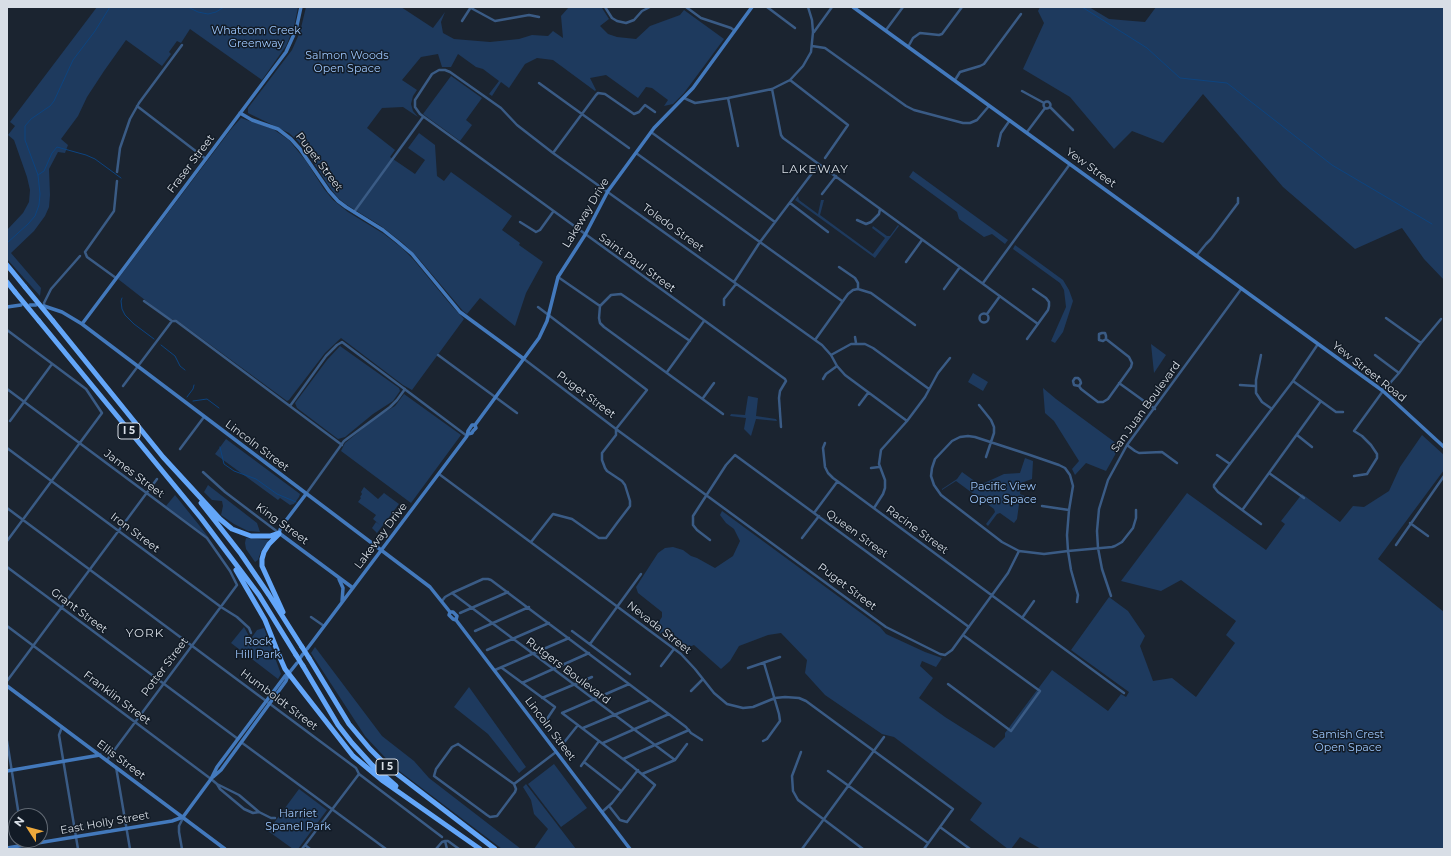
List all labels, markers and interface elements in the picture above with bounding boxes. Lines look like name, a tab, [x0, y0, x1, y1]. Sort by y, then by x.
park label: Whatcom Creek Greenway	[211, 24, 301, 50]
park label: Salmon Woods Open Space	[305, 49, 389, 75]
street label: Puget Street	[293, 130, 345, 194]
street label: Fraser Street	[165, 132, 217, 196]
street label: Yew Street	[1063, 145, 1119, 191]
district label: LAKEWAY	[781, 162, 849, 176]
street label: Lakeway Drive	[560, 176, 612, 250]
street label: Toledo Street	[640, 201, 706, 255]
street label: Saint Paul Street	[596, 231, 678, 295]
street label: Yew Street Road	[1329, 339, 1409, 405]
street label: San Juan Boulevard	[1109, 359, 1183, 455]
street label: Puget Street	[554, 369, 618, 421]
street label: Lincoln Street	[223, 418, 291, 474]
road number: I 5	[118, 423, 140, 439]
street label: James Street	[101, 447, 167, 501]
park label: Pacific View Open Space	[969, 480, 1037, 506]
street label: King Street	[253, 500, 311, 548]
street label: Lakeway Drive	[352, 500, 410, 572]
street label: Racine Street	[883, 503, 951, 557]
street label: Queen Street	[823, 507, 891, 561]
street label: Iron Street	[108, 510, 162, 556]
street label: Puget Street	[815, 561, 879, 613]
street label: Grant Street	[48, 586, 110, 636]
street label: Nevada Street	[624, 599, 694, 657]
district label: YORK	[126, 626, 164, 640]
street label: Potter Street	[139, 635, 191, 699]
park label: Rock Hill Park	[235, 635, 281, 661]
street label: Rutgers Boulevard	[523, 635, 613, 707]
street label: Humboldt Street	[238, 667, 320, 733]
street label: Franklin Street	[81, 668, 153, 728]
street label: Lincoln Street	[522, 695, 578, 763]
park label: Samish Crest Open Space	[1312, 728, 1384, 754]
street label: Ellis Street	[94, 737, 148, 783]
road number: I 5	[376, 759, 398, 775]
park label: Harriet Spanel Park	[265, 807, 331, 833]
north arrow	[8, 808, 48, 848]
street label: East Holly Street	[59, 809, 151, 837]
text: N	[11, 814, 27, 829]

